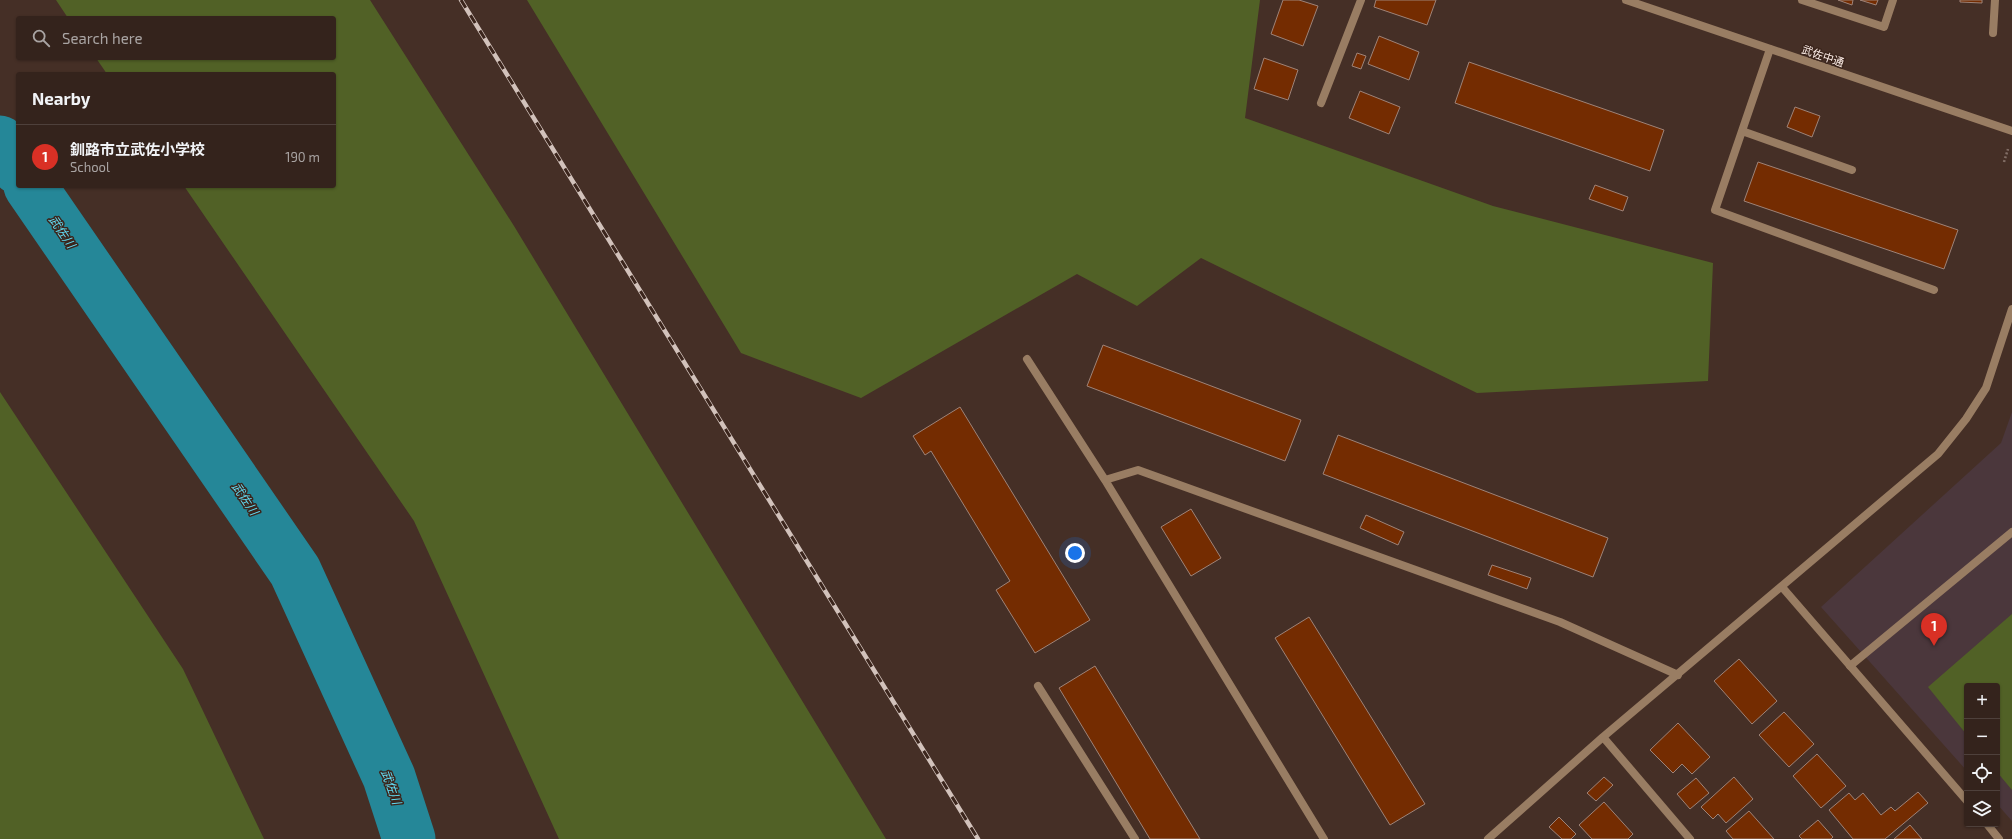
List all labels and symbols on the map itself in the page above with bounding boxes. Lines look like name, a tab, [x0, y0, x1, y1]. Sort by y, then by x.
street label: 武佐中通	[1800, 42, 1846, 69]
water label: 武佐川	[47, 213, 80, 252]
water label: 武佐川	[230, 480, 263, 519]
your location	[1065, 543, 1085, 563]
pin: 1	[1921, 613, 1947, 646]
water label: 武佐川	[379, 767, 405, 808]

